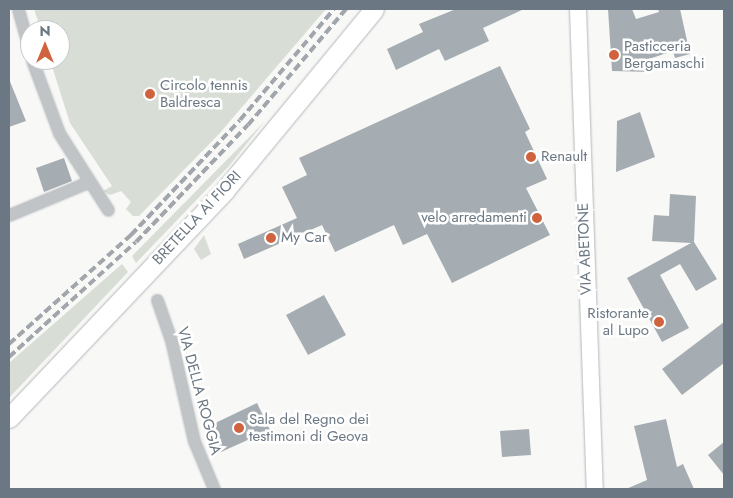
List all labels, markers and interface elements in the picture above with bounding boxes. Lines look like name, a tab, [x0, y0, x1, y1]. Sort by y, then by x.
north arrow	[20, 20, 70, 70]
text: N	[39, 21, 51, 41]
place label: Pasticceria Bergamaschi	[624, 37, 705, 72]
marker: Pasticceria Bergamaschi	[608, 49, 620, 61]
place label: Circolo tennis Baldresca	[160, 76, 248, 111]
marker: Circolo tennis Baldresca	[144, 88, 156, 100]
place label: Renault	[541, 148, 587, 166]
marker: Renault	[525, 151, 537, 163]
street label: BRETELLA AI FIORI	[149, 167, 245, 269]
street label: VIA ABETONE	[574, 202, 596, 296]
place label: velo arredamenti	[421, 209, 527, 227]
marker: velo arredamenti	[531, 212, 543, 224]
place label: My Car	[281, 229, 327, 247]
marker: My Car	[265, 232, 277, 244]
place label: Ristorante al Lupo	[587, 304, 649, 339]
marker: Ristorante al Lupo	[653, 316, 665, 328]
street label: VIA DELLA ROGGIA	[173, 325, 225, 457]
place label: Sala del Regno dei testimoni di Geova	[249, 410, 369, 445]
marker: Sala del Regno dei testimoni di Geova	[233, 422, 245, 434]

